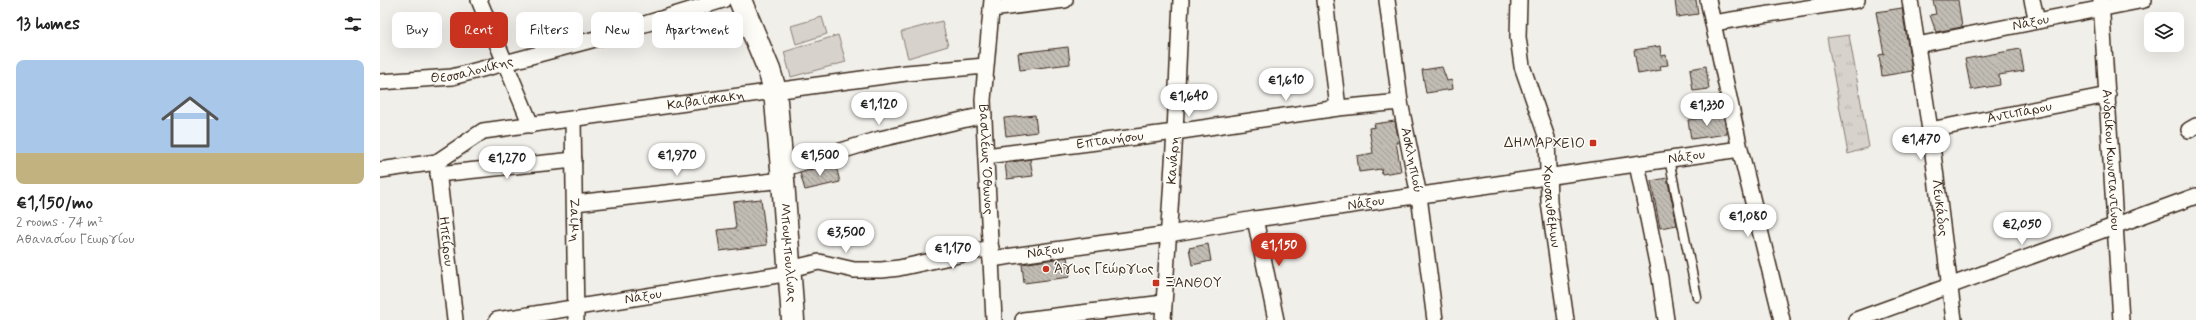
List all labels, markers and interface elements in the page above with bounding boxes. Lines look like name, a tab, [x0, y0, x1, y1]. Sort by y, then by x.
street label: Νάξου	[2011, 10, 2051, 35]
chip: Buy	[392, 12, 442, 48]
chip: Rent	[450, 12, 508, 48]
chip: Filters	[516, 12, 583, 48]
chip: New	[591, 12, 644, 48]
chip: Apartment	[652, 12, 743, 48]
map controls	[2144, 12, 2184, 52]
button: layers	[2144, 12, 2184, 52]
text: 13 homes	[16, 13, 80, 35]
icon: filters	[342, 13, 364, 35]
street label: Θεσσαλονίκης	[430, 52, 515, 87]
pin: €1,610	[1253, 68, 1319, 102]
text: €1,610	[1268, 72, 1304, 89]
pin: €1,640	[1156, 84, 1222, 118]
icon: home	[154, 86, 226, 158]
street label: Καβαϊσκακη	[666, 86, 746, 115]
text: €1,640	[1169, 88, 1209, 105]
street label: Ανδρίκου Κωνσταντίνου	[2098, 88, 2124, 231]
pin: €1,120	[846, 92, 912, 126]
pin: €1,330	[1674, 93, 1740, 127]
text: €1,120	[860, 96, 898, 113]
text: €1,330	[1689, 97, 1725, 114]
street label: Αντιπάρου	[1985, 97, 2053, 128]
street label: Βασιλέως Όθωνος	[974, 104, 998, 215]
street label: Ασκληπιού	[1396, 126, 1427, 194]
street label: Επτανήσου	[1075, 127, 1145, 153]
pin: €1,470	[1888, 127, 1954, 161]
text: €1,470	[1901, 131, 1941, 148]
place label: ΔΗΜΑΡΧΕΙΟ	[1504, 134, 1585, 152]
street label: Κανάρη	[1163, 135, 1184, 185]
marker: ΔΗΜΑΡΧΕΙΟ	[1588, 138, 1598, 148]
pin: €1,970	[644, 143, 710, 177]
pin: €1,500	[787, 143, 853, 177]
street label: Νάξου	[1667, 145, 1706, 168]
pin: €1,270	[474, 146, 540, 180]
text: €1,970	[657, 147, 697, 164]
text: €1,500	[800, 147, 840, 164]
text: €1,270	[488, 150, 526, 167]
street label: Χρυσανθέμων	[1539, 165, 1564, 249]
street label: Λευκάδος	[1927, 178, 1952, 237]
street label: Νάξου	[1346, 191, 1386, 215]
text: €1,150/mo	[16, 192, 93, 214]
street label: Ζαΐμη	[565, 198, 584, 242]
street label: Μπουμπουλίνας	[776, 203, 801, 303]
pin: €1,080	[1715, 204, 1781, 238]
text: €1,080	[1729, 208, 1767, 225]
pin: €2,050	[1989, 212, 2055, 246]
text: 2 rooms · 74 m²	[16, 214, 103, 231]
street label: Ηπείρου	[434, 216, 458, 267]
text: €2,050	[2002, 216, 2042, 233]
pin: €3,500	[813, 220, 879, 254]
text: €3,500	[826, 224, 866, 241]
text: Αθανασίου Γεωργίου	[16, 231, 134, 248]
pin: €1,150	[1246, 233, 1312, 267]
pin: €1,170	[920, 236, 986, 270]
text: €1,150	[1260, 237, 1298, 254]
text: €1,170	[934, 240, 972, 257]
street label: Νάξου	[1026, 240, 1065, 263]
place label: Άγιος Γεώργιος	[1054, 260, 1154, 278]
marker: Άγιος Γεώργιος	[1041, 264, 1051, 274]
place label: ΞΑΝΘΟΥ	[1164, 274, 1222, 292]
marker: ΞΑΝΘΟΥ	[1151, 278, 1161, 288]
street label: Νάξου	[623, 285, 663, 308]

